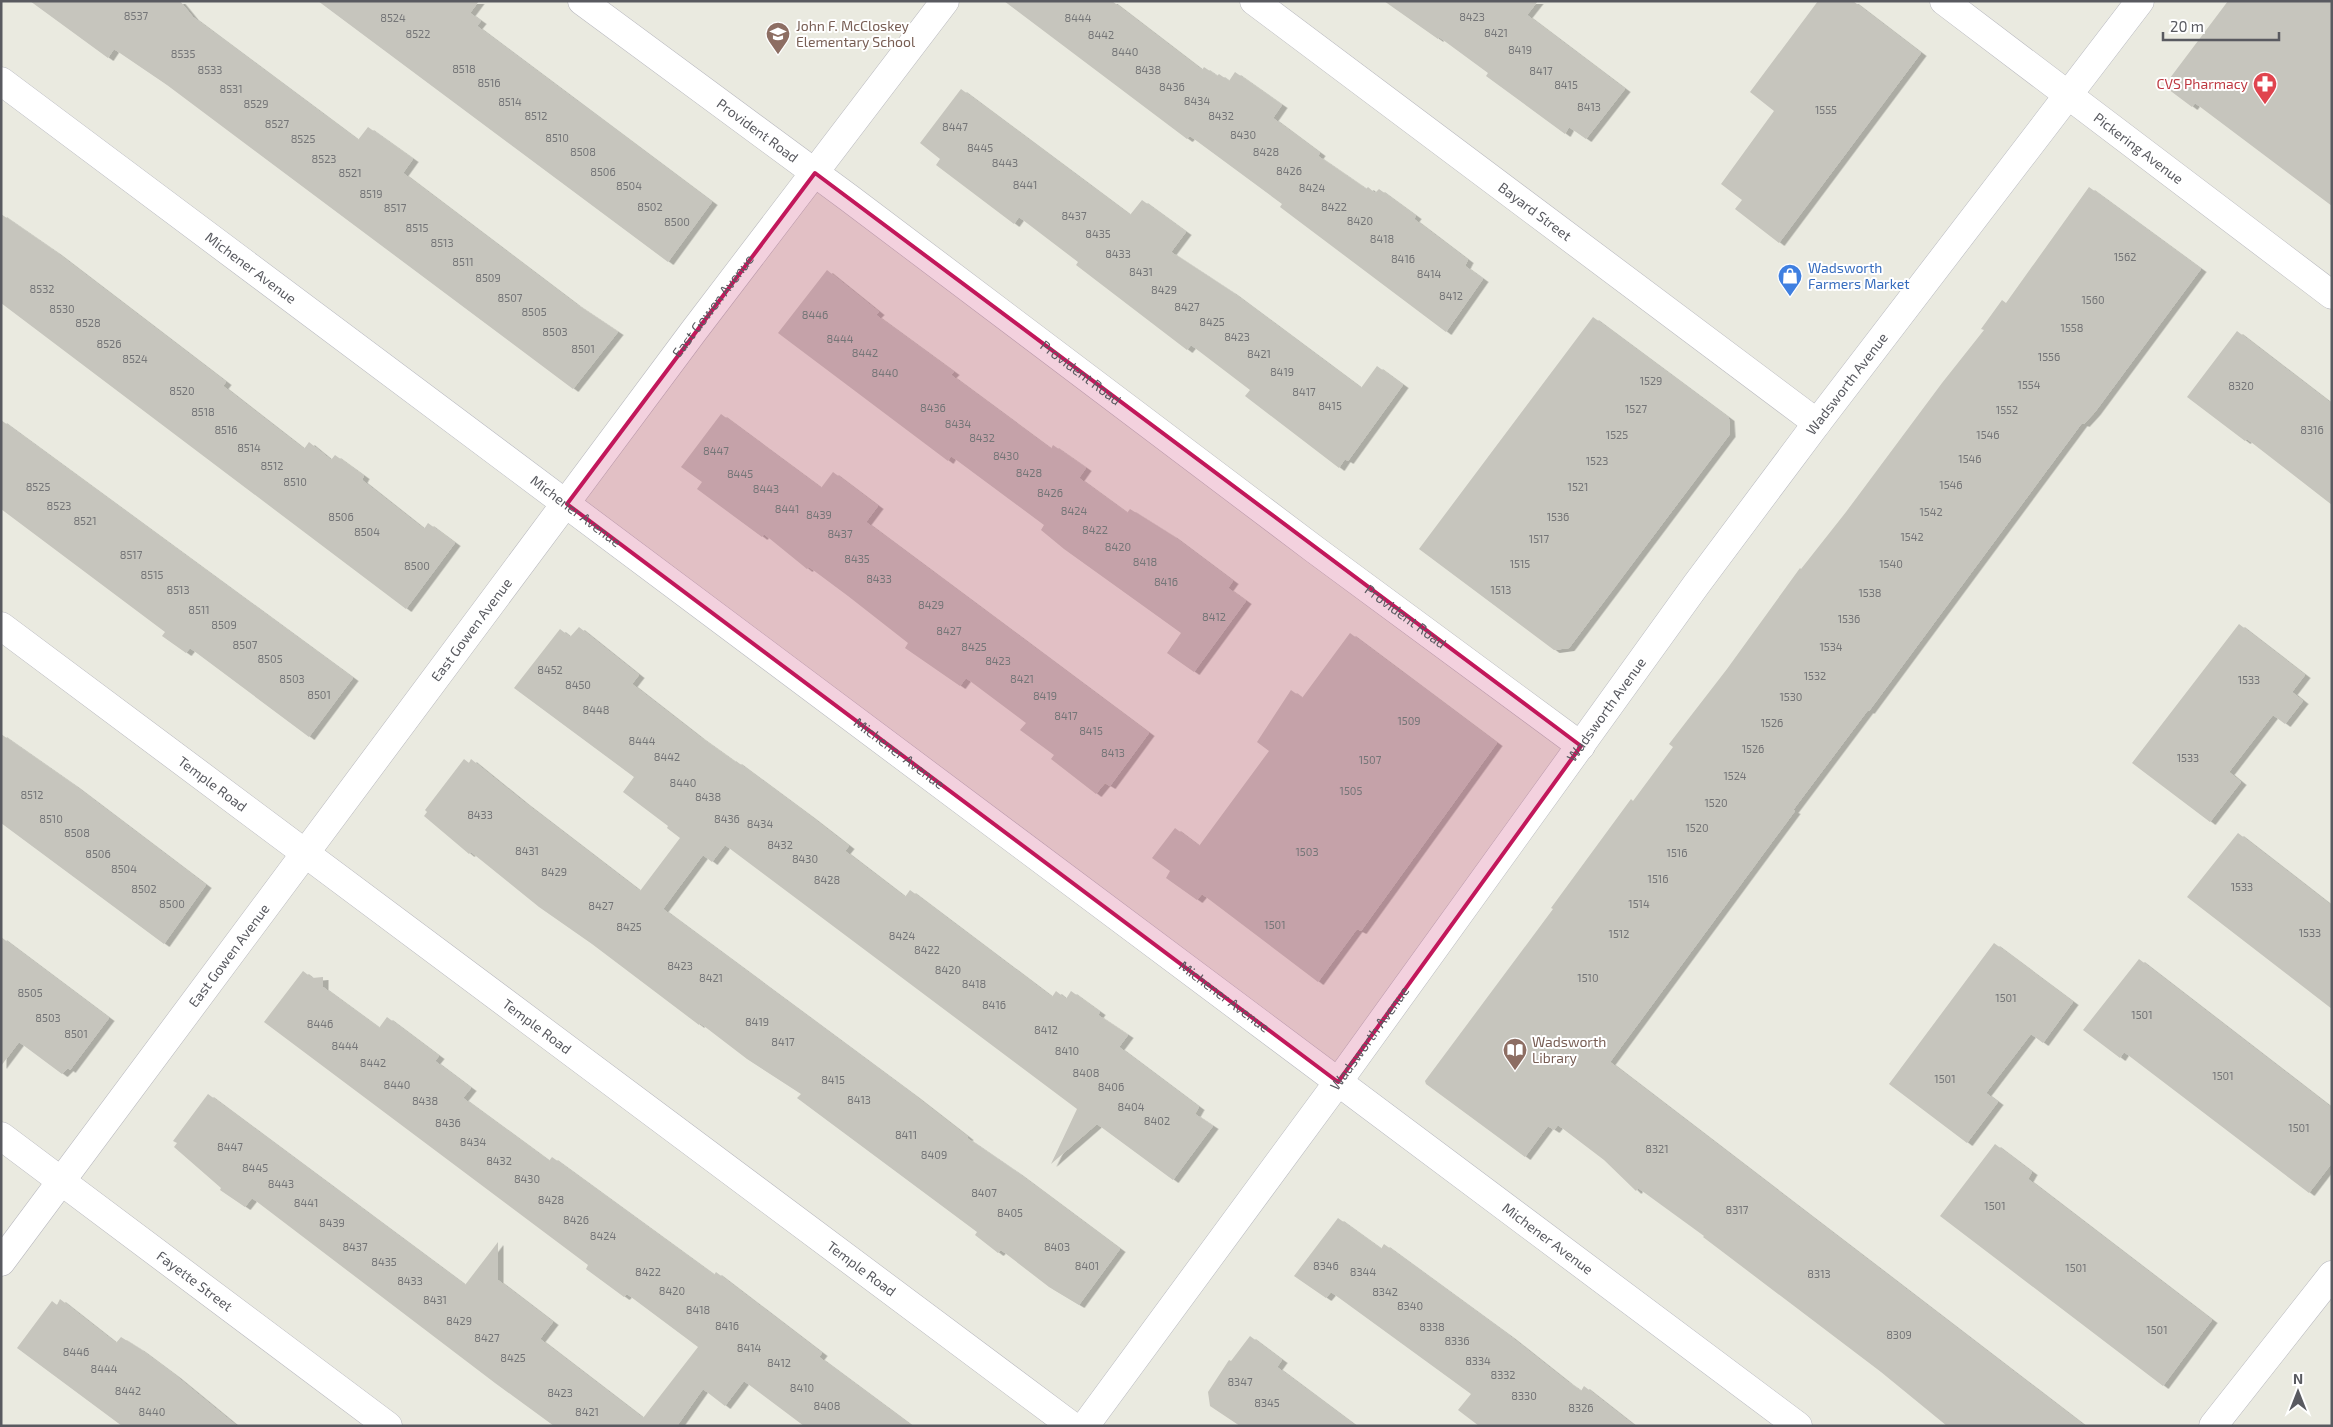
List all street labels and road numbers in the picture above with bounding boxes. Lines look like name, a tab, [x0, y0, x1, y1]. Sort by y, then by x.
street label: Provident Road	[714, 94, 802, 166]
street label: Pickering Avenue	[2091, 109, 2187, 187]
street label: Bayard Street	[1495, 178, 1575, 244]
street label: Michener Avenue	[202, 228, 300, 307]
street label: East Gowen Avenue	[668, 251, 757, 361]
street label: Wadsworth Avenue	[1802, 329, 1891, 438]
street label: Provident Road	[1037, 336, 1125, 408]
street label: Michener Avenue	[527, 471, 625, 550]
street label: East Gowen Avenue	[427, 574, 515, 685]
street label: Provident Road	[1362, 580, 1450, 652]
street label: Wadsworth Avenue	[1563, 654, 1649, 765]
street label: Michener Avenue	[851, 713, 948, 792]
street label: Temple Road	[175, 752, 251, 815]
street label: East Gowen Avenue	[185, 900, 273, 1010]
street label: Michener Avenue	[1176, 957, 1273, 1036]
street label: Wadsworth Avenue	[1326, 983, 1412, 1093]
street label: Temple Road	[500, 995, 575, 1057]
street label: Michener Avenue	[1499, 1199, 1597, 1278]
street label: Temple Road	[824, 1237, 900, 1300]
street label: Fayette Street	[154, 1247, 236, 1315]

